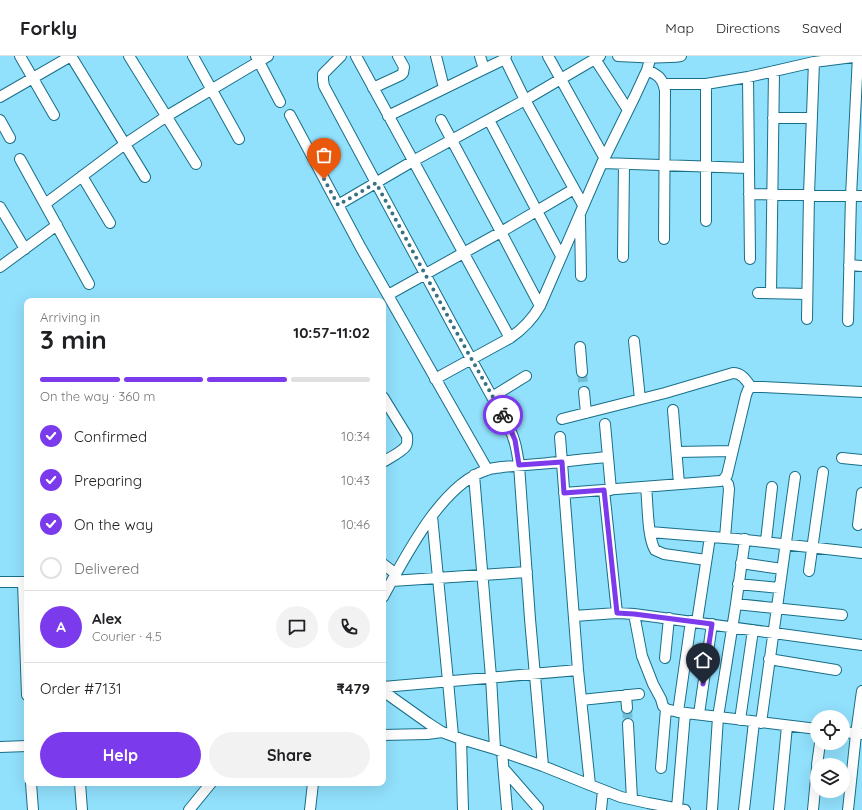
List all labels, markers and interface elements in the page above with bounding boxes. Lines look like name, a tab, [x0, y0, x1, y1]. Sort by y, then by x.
text: Forkly	[20, 16, 77, 40]
text: Map	[665, 19, 694, 37]
text: Directions	[716, 19, 780, 37]
text: Saved	[802, 19, 842, 37]
pin	[307, 138, 341, 179]
icon: bag	[313, 144, 335, 166]
text: Arriving in	[40, 309, 100, 325]
text: 3 min	[40, 323, 107, 356]
text: 10:57–11:02	[293, 323, 370, 342]
text: On the way · 360 m	[40, 388, 155, 404]
courier	[483, 395, 523, 435]
icon: bike	[492, 404, 514, 426]
icon: check	[40, 425, 62, 447]
text: Confirmed	[74, 427, 147, 446]
text: 10:34	[341, 428, 370, 444]
icon: check	[40, 469, 62, 491]
text: Preparing	[74, 471, 142, 490]
text: 10:43	[341, 472, 370, 488]
icon: check	[40, 513, 62, 535]
text: On the way	[74, 515, 153, 534]
text: 10:46	[341, 516, 370, 532]
text: Delivered	[74, 559, 139, 578]
button: chat	[276, 606, 318, 648]
button: phone	[328, 606, 370, 648]
text: Alex	[92, 609, 122, 628]
text: A	[56, 617, 66, 636]
text: Courier · 4.5	[92, 628, 162, 644]
pin	[686, 643, 720, 684]
icon: home	[692, 649, 714, 671]
text: Order #7131	[40, 679, 122, 698]
text: ₹479	[337, 679, 370, 698]
map controls	[810, 710, 850, 798]
button: locate	[810, 710, 850, 750]
button: Help	[40, 732, 201, 778]
button: Share	[209, 732, 370, 778]
button: layers	[810, 758, 850, 798]

